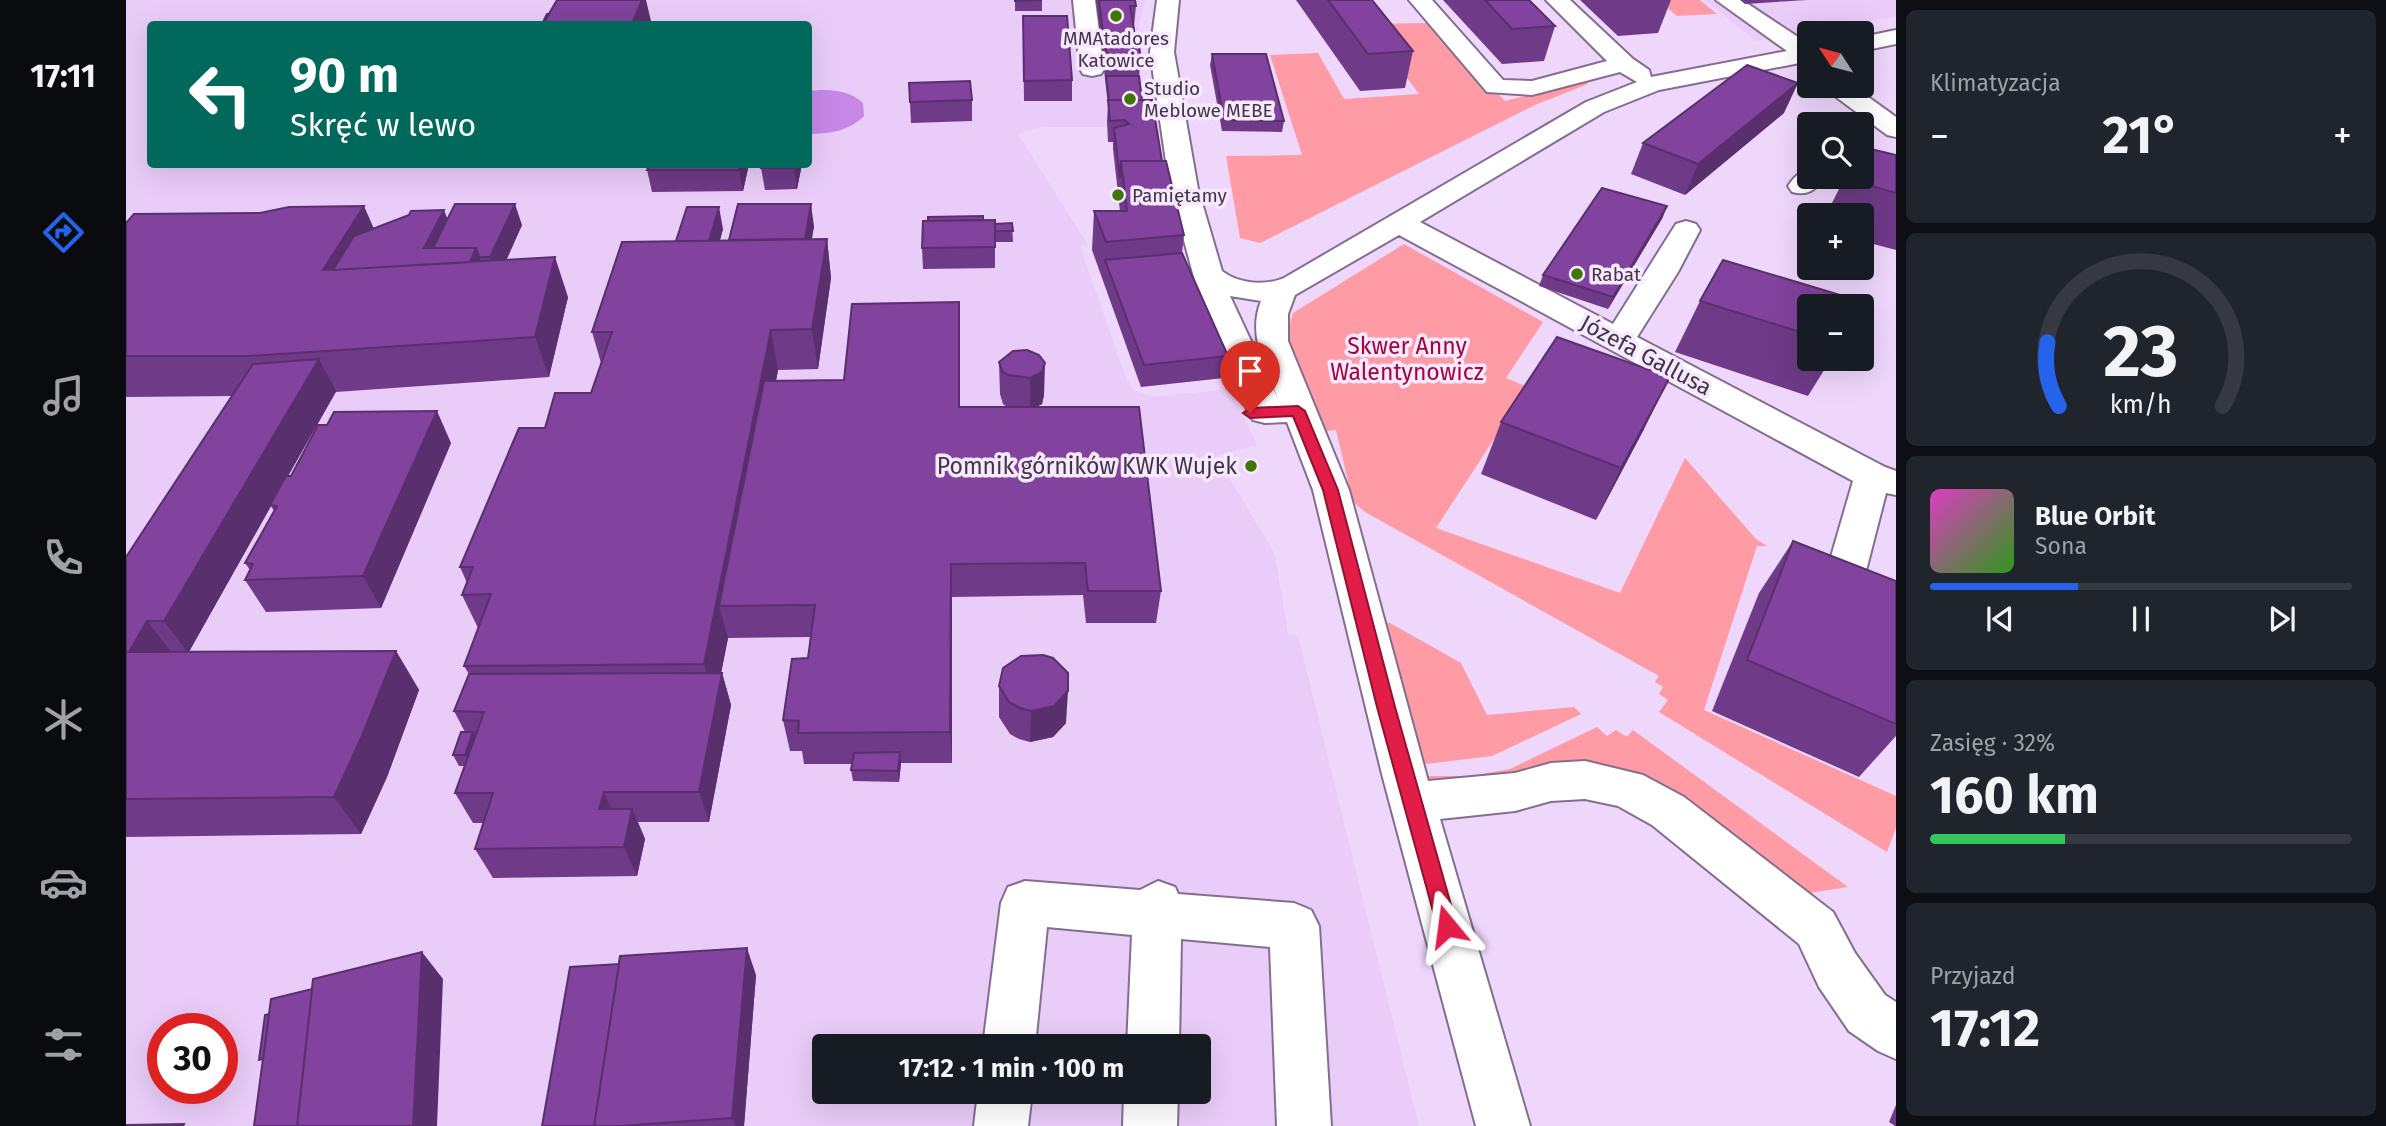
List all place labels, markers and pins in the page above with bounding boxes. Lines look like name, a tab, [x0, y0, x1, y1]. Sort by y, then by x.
marker: MMAtadores Katowice	[1108, 8, 1124, 24]
place label: MMAtadores Katowice	[1063, 27, 1169, 72]
place label: Studio Meblowe MEBE	[1144, 77, 1273, 122]
marker: Studio Meblowe MEBE	[1122, 91, 1138, 107]
place label: Pamiętamy	[1132, 184, 1228, 207]
marker: Pamiętamy	[1110, 187, 1126, 203]
place label: Rabat	[1591, 263, 1641, 286]
marker: Rabat	[1569, 266, 1585, 282]
pin	[1220, 341, 1280, 413]
place label: Pomnik górników KWK Wujek	[937, 452, 1237, 480]
marker: Pomnik górników KWK Wujek	[1243, 458, 1259, 474]

